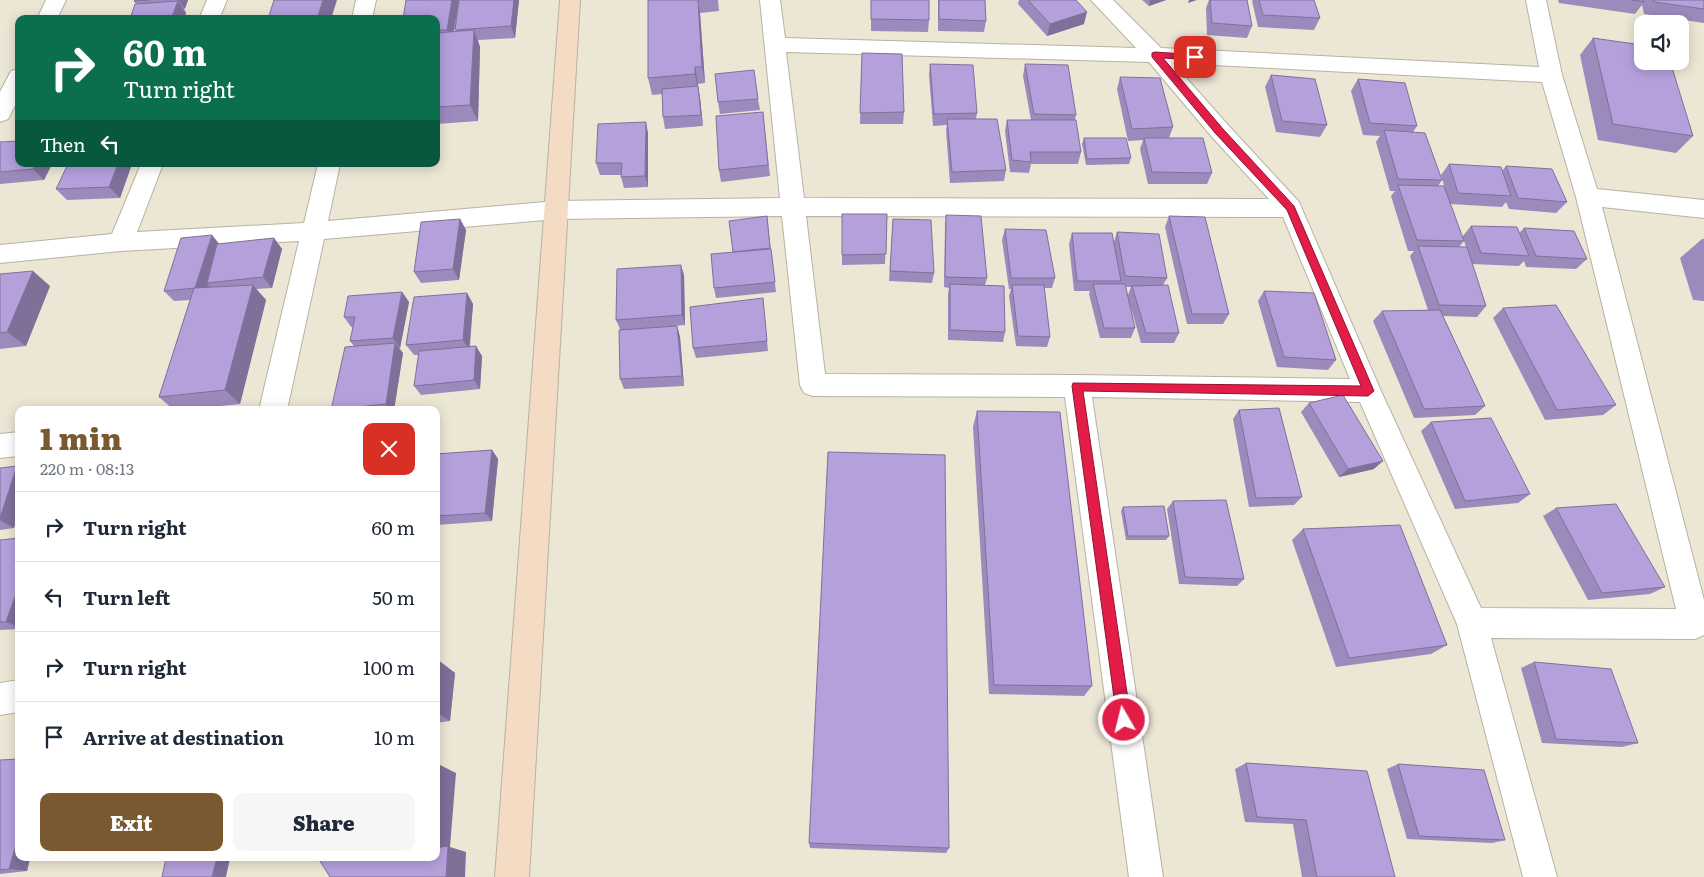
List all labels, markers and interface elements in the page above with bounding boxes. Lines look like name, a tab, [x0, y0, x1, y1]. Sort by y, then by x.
map controls	[1634, 15, 1689, 70]
button: sound	[1634, 15, 1689, 70]
text: 60 m	[123, 25, 207, 77]
icon: right	[40, 35, 105, 100]
pin	[1174, 36, 1216, 78]
icon: arrive	[1181, 43, 1209, 71]
text: Turn right	[123, 72, 235, 105]
text: Then	[40, 130, 86, 158]
icon: left	[96, 130, 124, 158]
text: 1 min	[40, 415, 122, 459]
button: close	[363, 423, 415, 475]
text: 220 m · 08:13	[40, 456, 135, 480]
icon: right	[40, 513, 68, 541]
text: Turn right	[83, 513, 187, 541]
text: 60 m	[372, 513, 415, 541]
icon: left	[40, 583, 68, 611]
text: Turn left	[83, 583, 170, 611]
text: 50 m	[372, 583, 415, 611]
icon: right	[40, 653, 68, 681]
text: Turn right	[83, 653, 187, 681]
text: 100 m	[363, 653, 415, 681]
position arrow	[1097, 693, 1149, 745]
icon: arrive	[40, 723, 68, 751]
text: Arrive at destination	[83, 723, 284, 751]
text: 10 m	[374, 723, 415, 751]
button: Exit	[40, 793, 223, 851]
button: Share	[233, 793, 415, 851]

